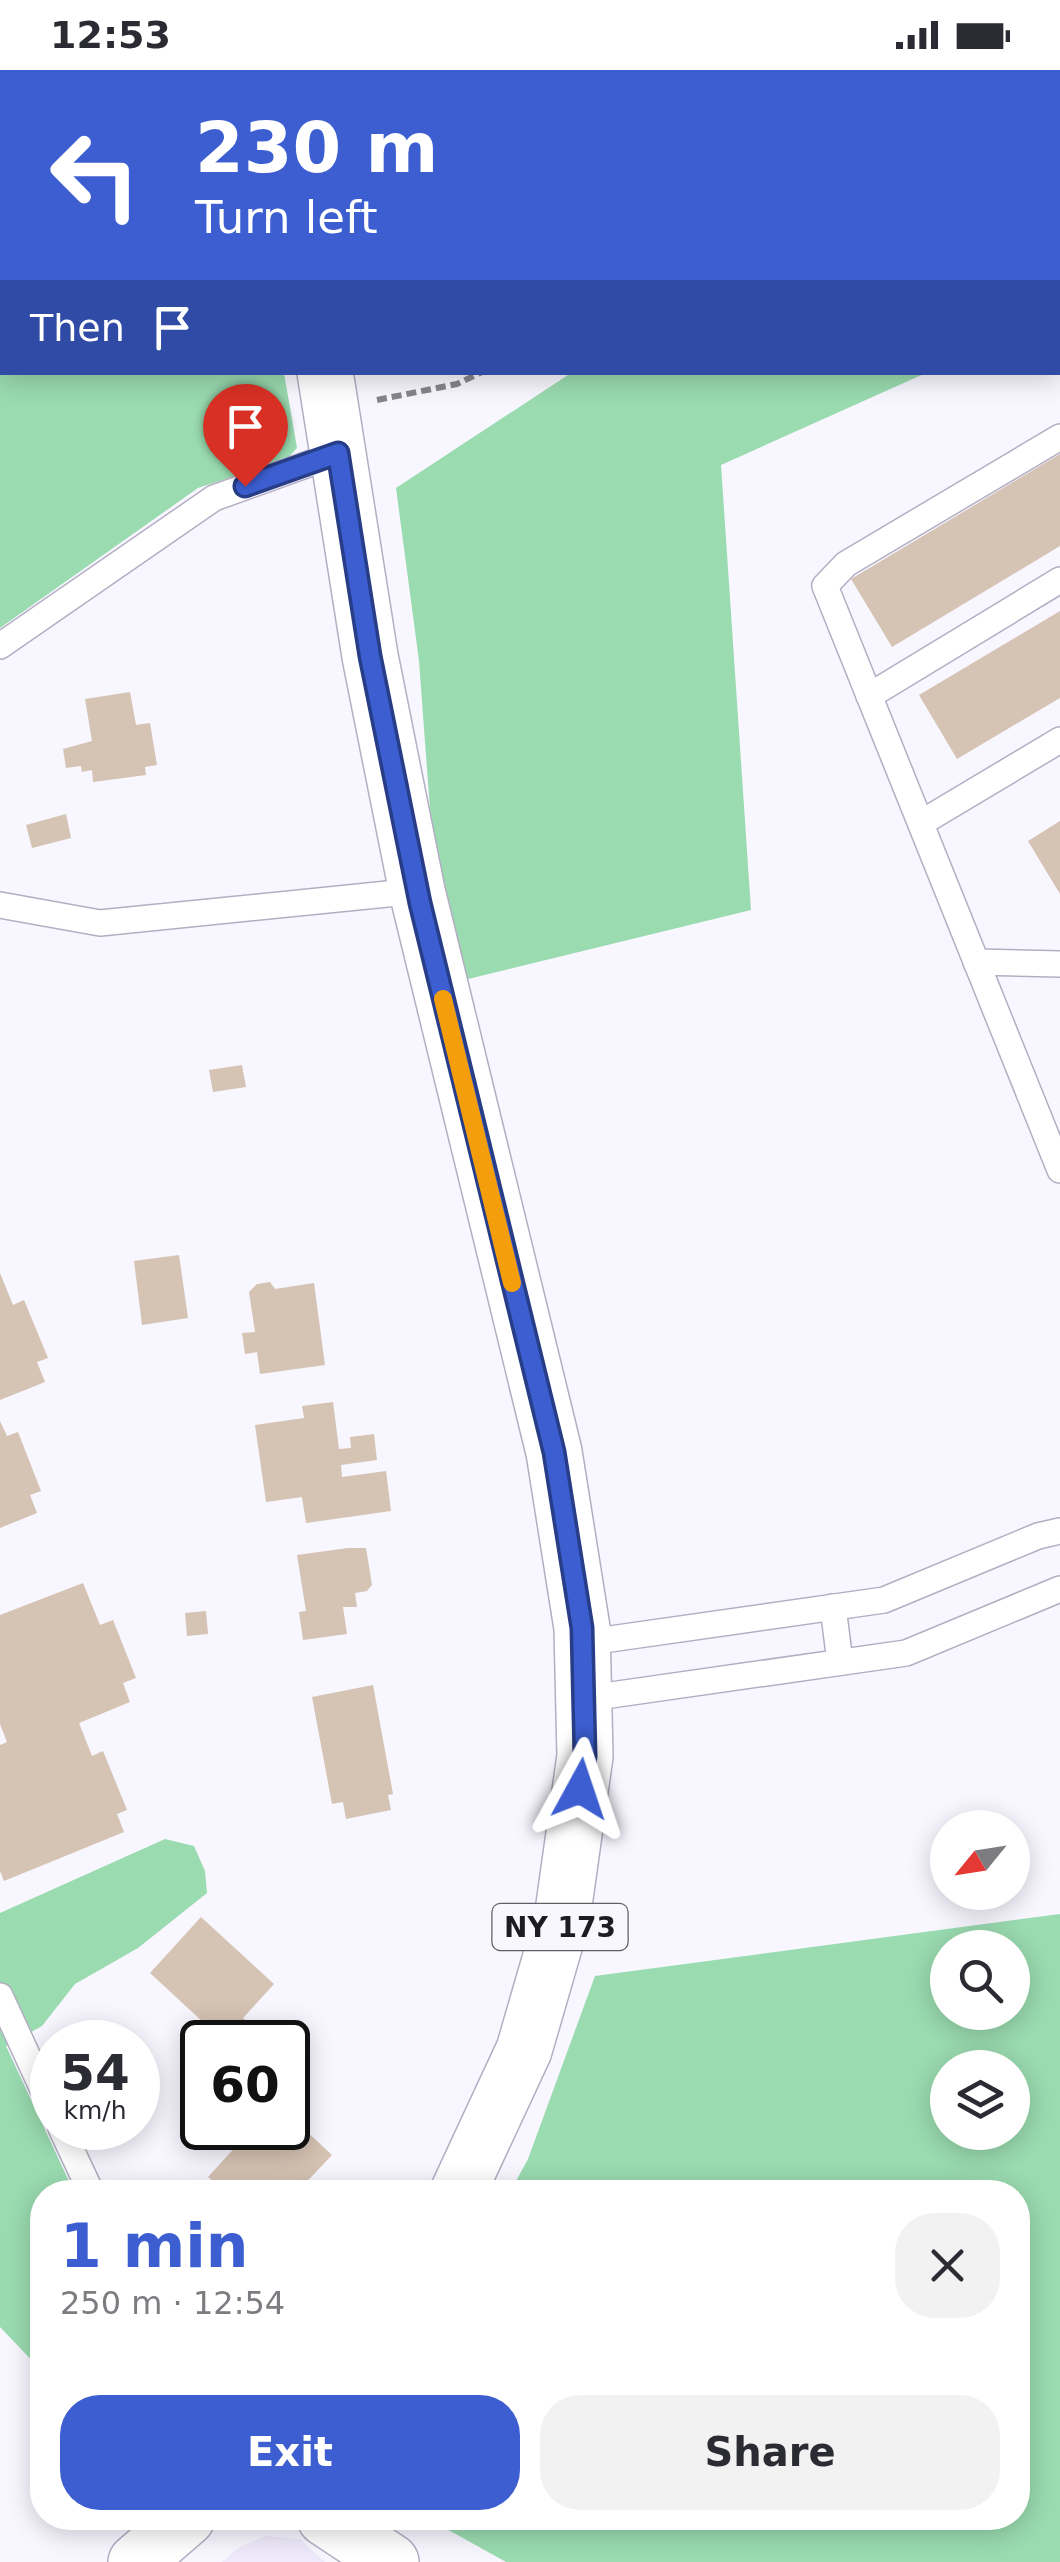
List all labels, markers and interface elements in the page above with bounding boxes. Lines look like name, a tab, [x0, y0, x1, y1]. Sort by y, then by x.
text: 12:53	[50, 13, 171, 57]
text: 230 m	[195, 107, 438, 189]
icon: left	[30, 110, 160, 240]
text: Turn left	[195, 191, 378, 244]
icon: arrive	[145, 300, 200, 355]
text: Then	[30, 306, 125, 350]
pin	[203, 384, 288, 487]
icon: arrive	[218, 399, 273, 454]
position arrow	[528, 1737, 632, 1841]
north arrow	[930, 1810, 1030, 1910]
map controls	[930, 1810, 1030, 2150]
road number: NY 173	[492, 1904, 628, 1950]
button: search	[930, 1930, 1030, 2030]
speed limit sign: 60	[180, 2020, 310, 2150]
text: 54	[60, 2044, 130, 2102]
button: layers	[930, 2050, 1030, 2150]
text: km/h	[63, 2096, 127, 2125]
text: 1 min	[60, 2211, 248, 2281]
button: close	[895, 2213, 1000, 2318]
text: 250 m · 12:54	[60, 2284, 285, 2322]
button: Exit	[60, 2395, 520, 2510]
button: Share	[540, 2395, 1000, 2510]

